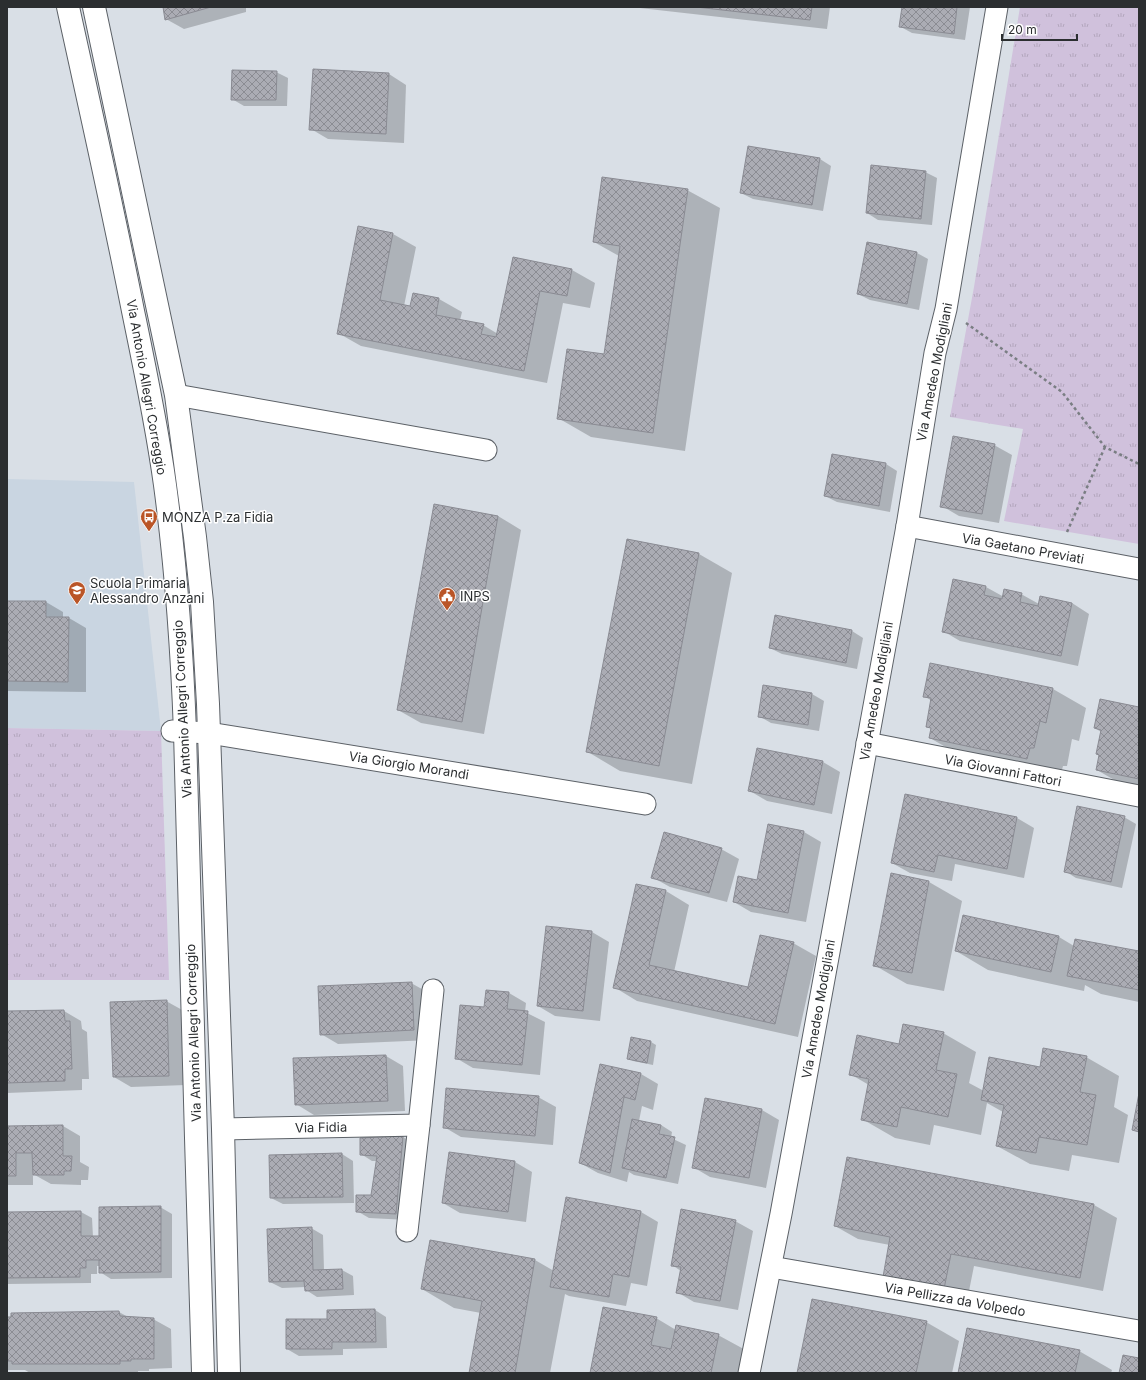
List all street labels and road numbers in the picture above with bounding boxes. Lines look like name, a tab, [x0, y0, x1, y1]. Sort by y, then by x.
street label: Via Antonio Allegri Correggio	[124, 298, 170, 476]
street label: Via Amedeo Modigliani	[913, 301, 955, 443]
street label: Via Gaetano Previati	[961, 529, 1085, 567]
street label: Via Antonio Allegri Correggio	[169, 619, 195, 798]
street label: Via Amedeo Modigliani	[856, 620, 896, 762]
street label: Via Giorgio Morandi	[348, 748, 470, 782]
street label: Via Giovanni Fattori	[943, 751, 1063, 789]
street label: Via Amedeo Modigliani	[798, 938, 838, 1080]
street label: Via Antonio Allegri Correggio	[182, 943, 204, 1122]
street label: Via Fidia	[295, 1119, 347, 1135]
street label: Via Pellizza da Volpedo	[883, 1279, 1027, 1319]

